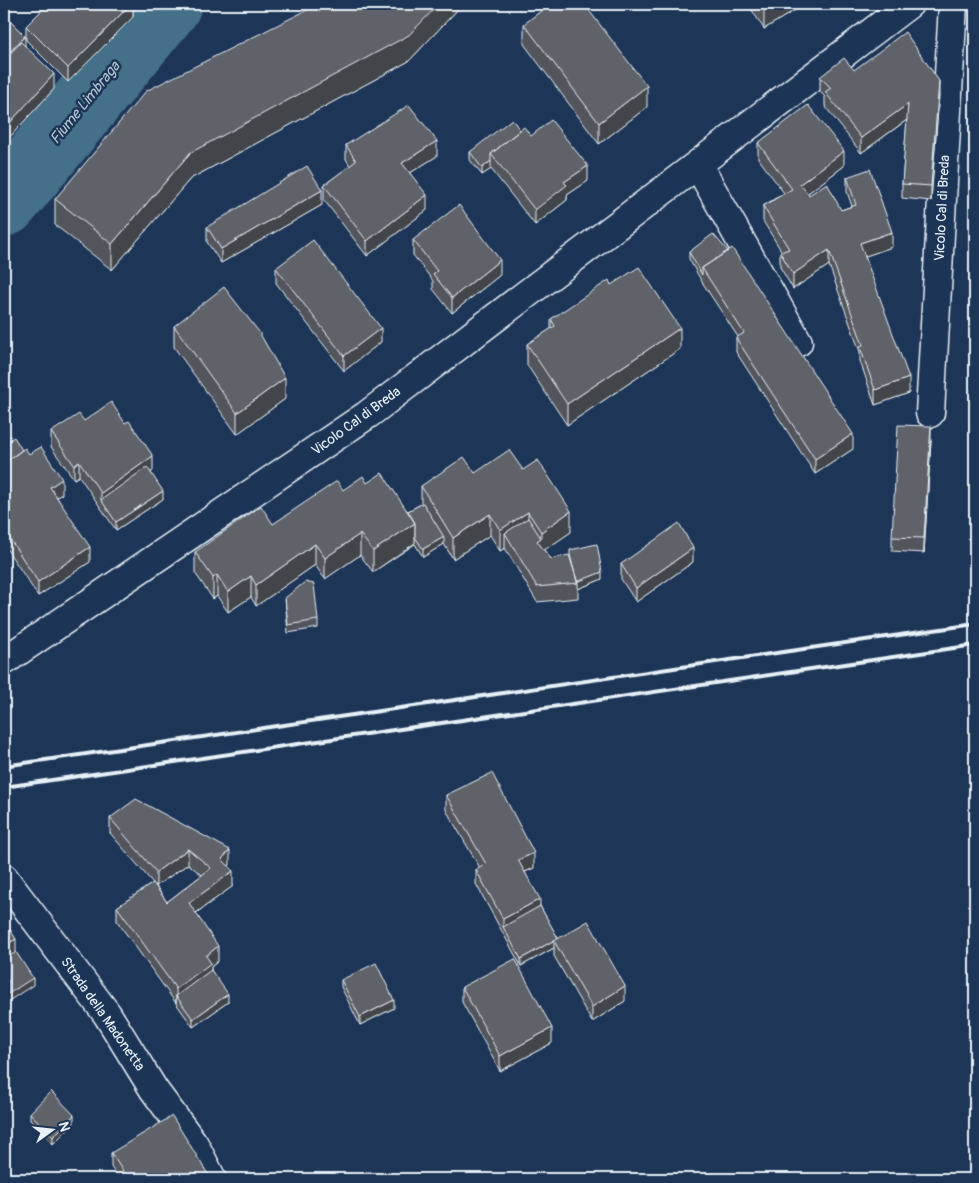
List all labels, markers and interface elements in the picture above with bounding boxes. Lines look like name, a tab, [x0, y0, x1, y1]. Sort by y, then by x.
water label: Fiume Limbraga	[46, 57, 125, 148]
street label: Vicolo Cal di Breda	[931, 155, 953, 261]
street label: Vicolo Cal di Breda	[308, 383, 404, 459]
street label: Strada della Madonetta	[57, 954, 149, 1074]
north arrow	[28, 1106, 78, 1156]
text: N	[55, 1120, 74, 1134]

